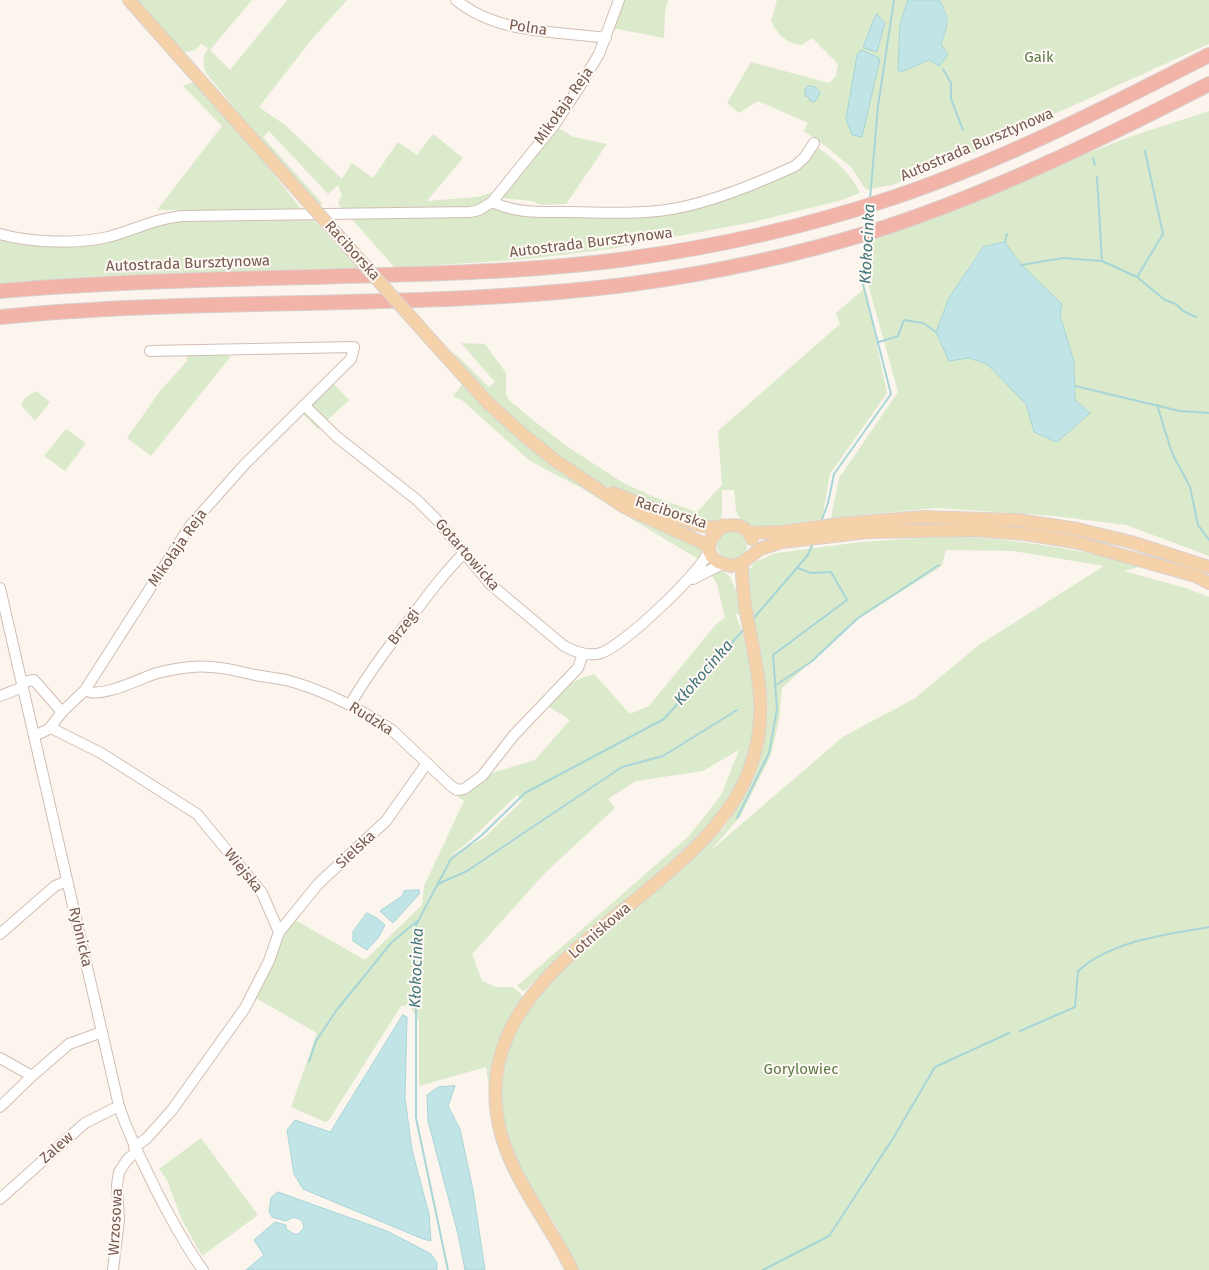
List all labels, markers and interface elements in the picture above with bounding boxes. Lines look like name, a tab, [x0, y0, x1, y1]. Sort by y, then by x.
street label: Polna	[508, 16, 548, 40]
park label: Gaik	[1024, 49, 1054, 67]
street label: Mikołaja Reja	[531, 64, 597, 148]
street label: Autostrada Bursztynowa	[898, 105, 1056, 185]
water label: Kłokocinka	[856, 204, 880, 284]
street label: Raciborska	[320, 217, 384, 285]
street label: Autostrada Bursztynowa	[508, 224, 674, 262]
street label: Autostrada Bursztynowa	[106, 252, 270, 276]
street label: Raciborska	[633, 493, 709, 533]
street label: Mikołaja Reja	[145, 506, 211, 590]
street label: Gotartowicka	[431, 515, 503, 595]
street label: Brzegi	[384, 605, 424, 649]
water label: Kłokocinka	[670, 636, 738, 710]
street label: Rudzka	[345, 698, 397, 740]
street label: Sielska	[332, 827, 380, 873]
street label: Wiejska	[220, 845, 266, 897]
street label: Lotniskowa	[565, 899, 635, 963]
street label: Rybnicka	[64, 905, 96, 969]
water label: Kłokocinka	[406, 928, 428, 1008]
park label: Gorylowiec	[764, 1061, 838, 1079]
street label: Zalew	[37, 1128, 77, 1168]
street label: Wrzosowa	[105, 1188, 127, 1256]

